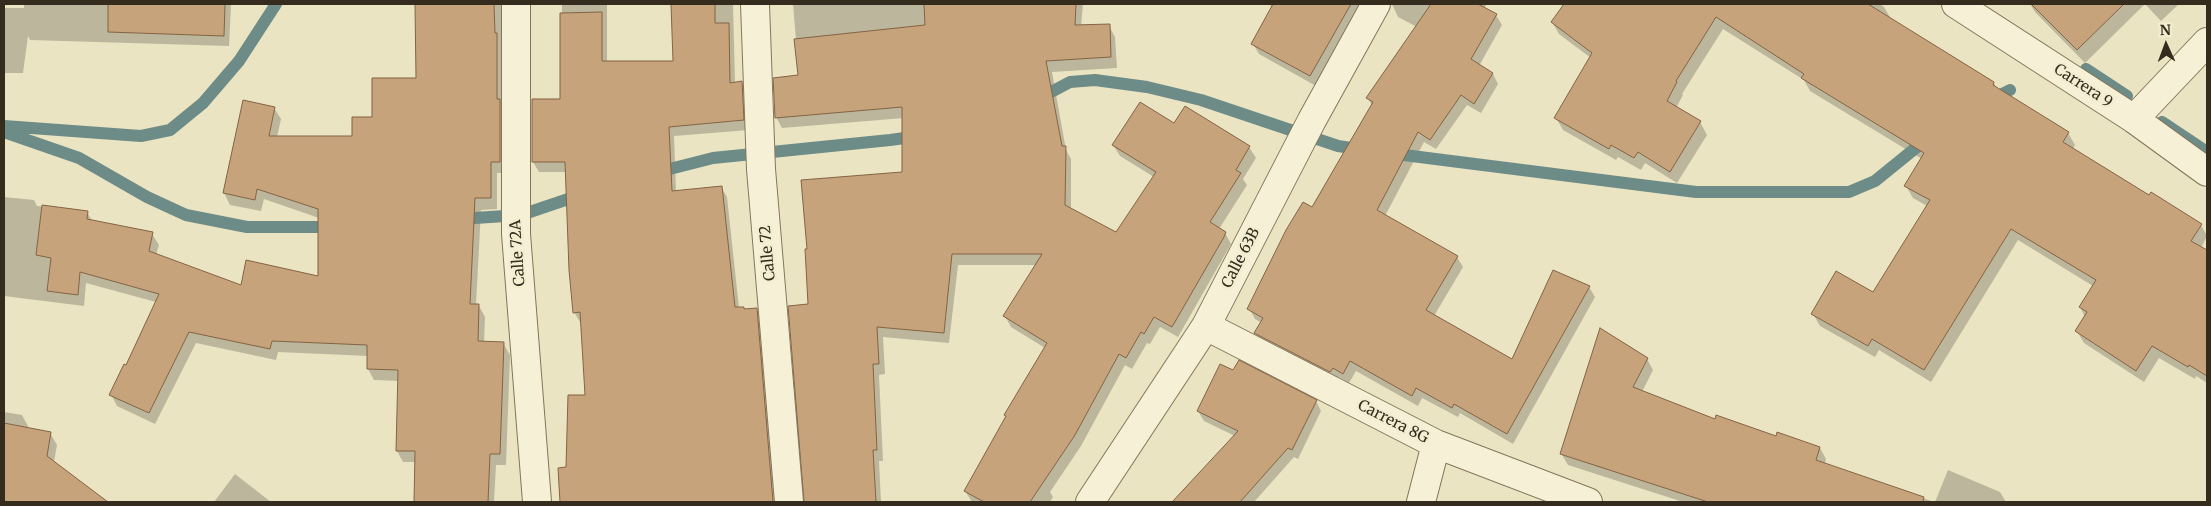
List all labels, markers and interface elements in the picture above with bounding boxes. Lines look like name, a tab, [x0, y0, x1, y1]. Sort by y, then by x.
north arrow	[2141, 20, 2191, 70]
text: N	[2160, 21, 2171, 39]
street label: Carrera 9	[2050, 60, 2116, 112]
street label: Calle 72A	[507, 219, 529, 287]
street label: Calle 72	[757, 224, 779, 282]
street label: Calle 63B	[1218, 225, 1264, 291]
street label: Carrera 8G	[1355, 396, 1431, 448]

